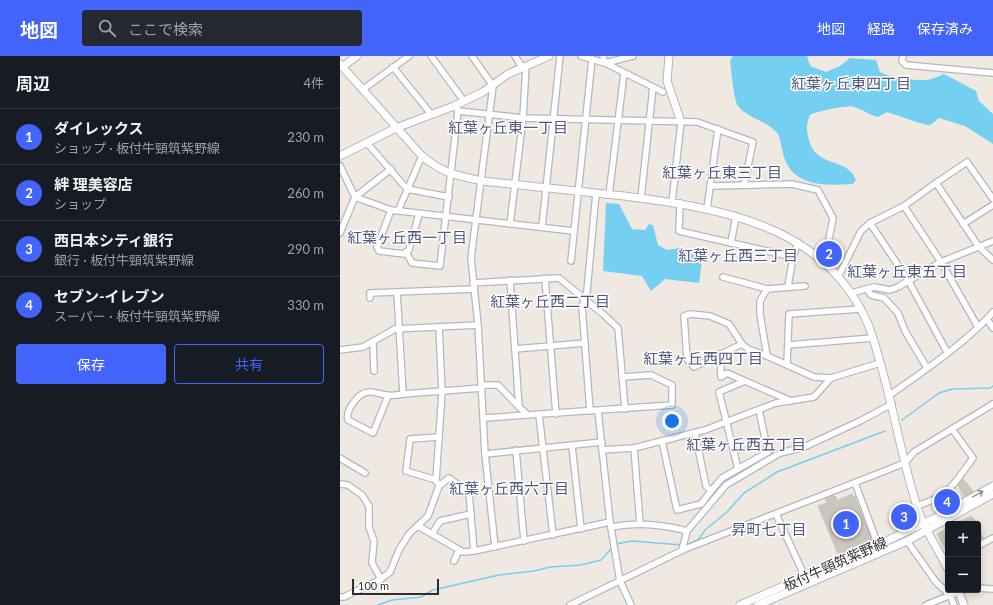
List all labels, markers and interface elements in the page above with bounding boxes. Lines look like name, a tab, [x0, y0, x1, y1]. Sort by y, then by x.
search box	[82, 10, 362, 46]
icon: search	[96, 17, 118, 39]
text: 地図	[20, 18, 58, 41]
text: ここで検索	[128, 20, 203, 38]
text: 地図	[817, 20, 845, 37]
text: 経路	[867, 20, 895, 37]
text: 保存済み	[917, 20, 973, 37]
text: 周辺	[16, 73, 50, 94]
district label: 紅葉ヶ丘東四丁目	[791, 74, 911, 92]
text: 4件	[303, 75, 324, 91]
district label: 紅葉ヶ丘東一丁目	[448, 118, 568, 136]
text: ダイレックス	[54, 119, 144, 137]
text: 1	[25, 129, 33, 145]
text: 230 m	[287, 129, 324, 145]
text: ショップ · 板付牛頸筑紫野線	[54, 140, 220, 156]
district label: 紅葉ヶ丘東三丁目	[662, 163, 782, 181]
text: 絆 理美容店	[54, 175, 133, 193]
text: 2	[25, 185, 33, 201]
text: 260 m	[287, 185, 324, 201]
text: ショップ	[54, 196, 106, 212]
district label: 紅葉ヶ丘西一丁目	[347, 228, 467, 246]
text: 西日本シティ銀行	[54, 231, 173, 249]
pin: 2	[816, 239, 842, 269]
text: 3	[25, 241, 33, 257]
text: 290 m	[287, 241, 324, 257]
district label: 紅葉ヶ丘西三丁目	[678, 246, 798, 264]
text: 銀行 · 板付牛頸筑紫野線	[54, 252, 194, 268]
district label: 紅葉ヶ丘東五丁目	[847, 262, 967, 280]
text: セブン-イレブン	[54, 287, 165, 305]
district label: 紅葉ヶ丘西二丁目	[490, 292, 610, 310]
text: 4	[25, 297, 33, 313]
text: 330 m	[287, 297, 324, 313]
text: スーパー · 板付牛頸筑紫野線	[54, 308, 220, 324]
button: 保存	[16, 344, 166, 384]
button: 共有	[174, 344, 324, 384]
district label: 紅葉ヶ丘西四丁目	[643, 349, 763, 367]
your location	[662, 411, 682, 431]
district label: 紅葉ヶ丘西五丁目	[686, 435, 806, 453]
district label: 紅葉ヶ丘西六丁目	[449, 479, 569, 497]
pin: 4	[934, 487, 960, 517]
one-way arrow	[972, 490, 984, 498]
pin: 3	[891, 502, 917, 532]
pin: 1	[833, 509, 859, 539]
district label: 昇町七丁目	[731, 520, 807, 538]
map controls	[945, 521, 981, 593]
button: +	[945, 521, 981, 557]
street label: 板付牛頸筑紫野線	[780, 533, 889, 594]
button: −	[945, 557, 981, 593]
scale bar	[352, 577, 439, 596]
text: 100 m	[358, 579, 389, 592]

